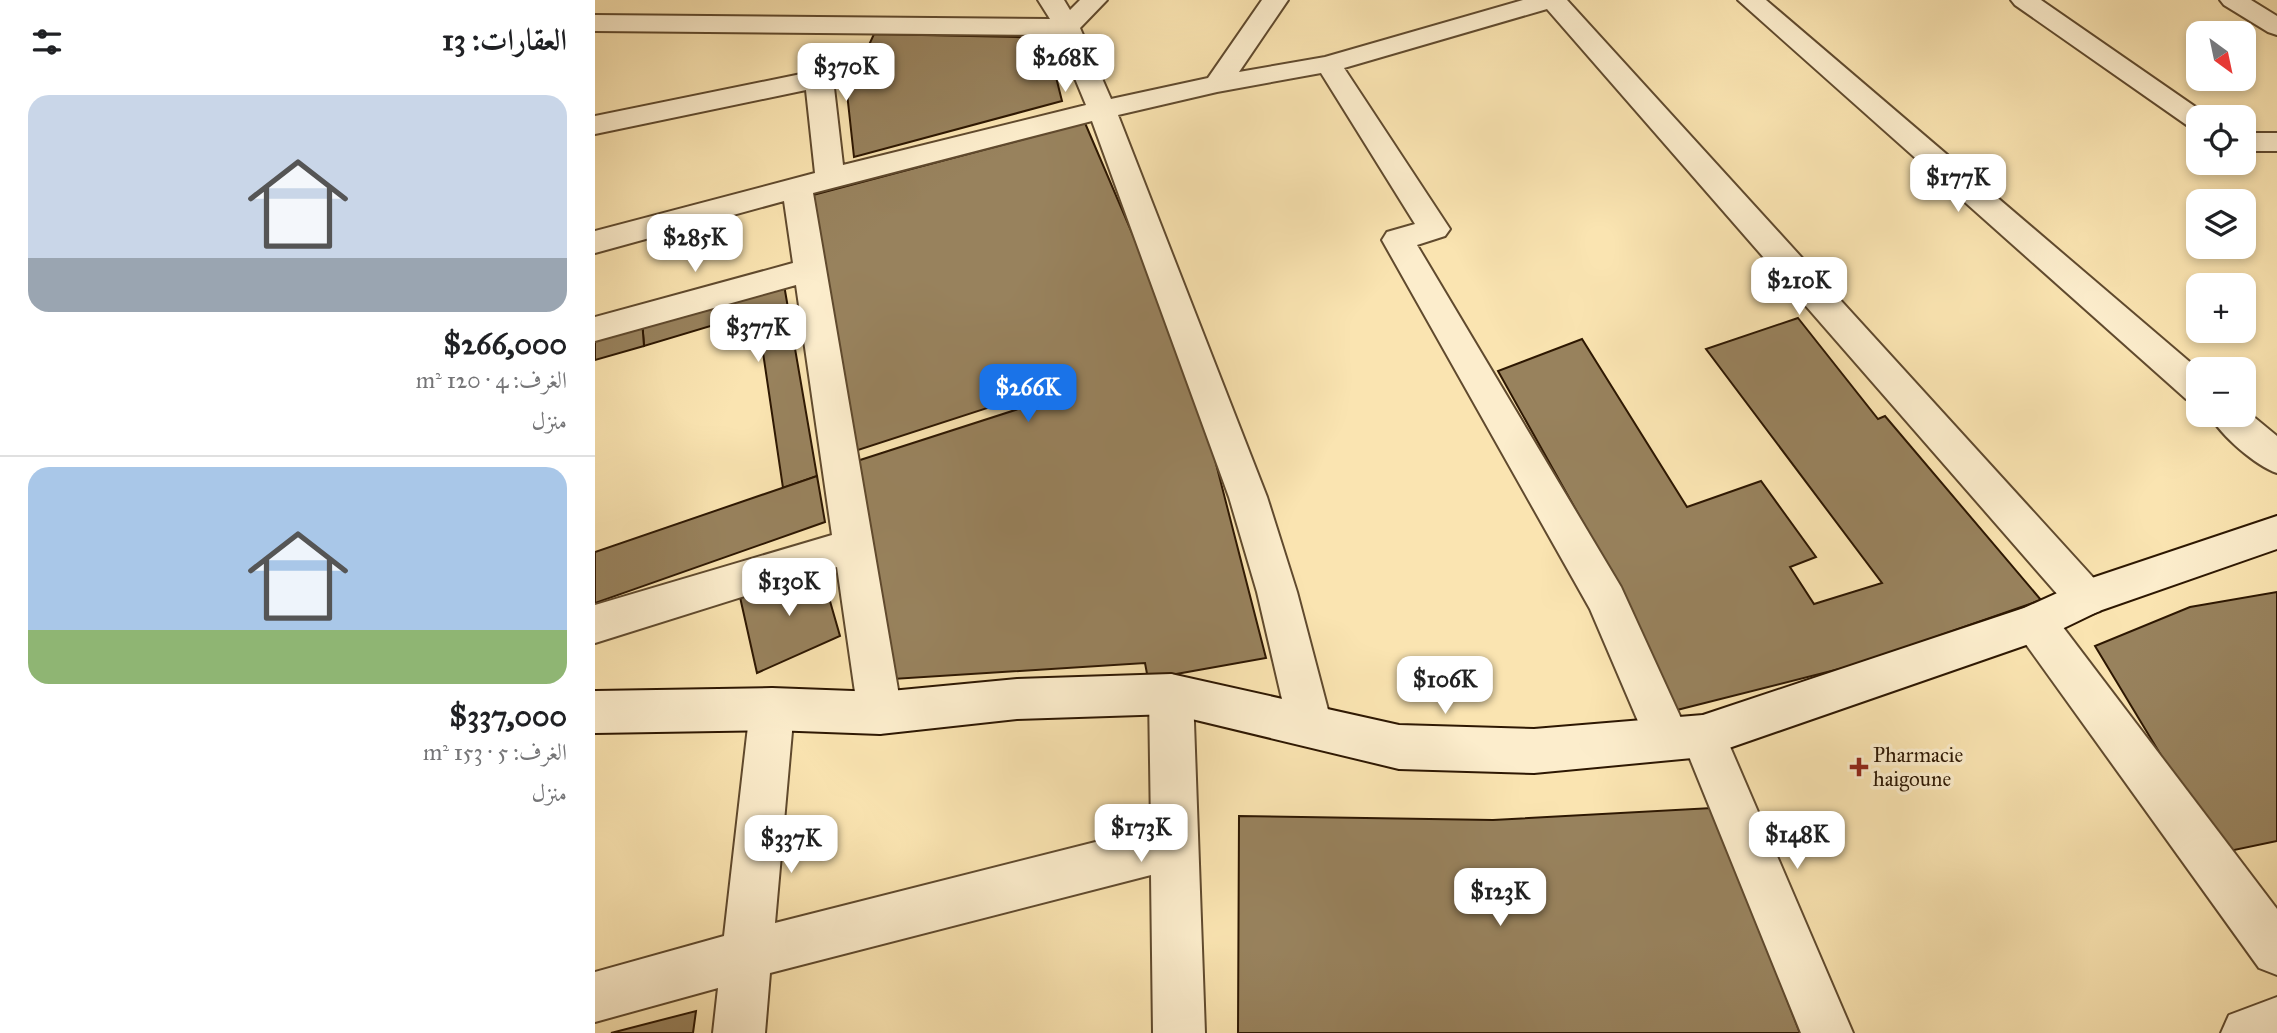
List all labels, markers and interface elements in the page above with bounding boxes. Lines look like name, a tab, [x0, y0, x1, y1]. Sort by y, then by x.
north arrow	[2186, 21, 2256, 91]
map controls	[2186, 21, 2256, 427]
text: العقارات: 13	[442, 22, 567, 58]
icon: filters	[28, 23, 66, 61]
pin: $268K	[1016, 34, 1114, 94]
pin: $370K	[797, 43, 895, 103]
text: $268K	[1032, 43, 1098, 71]
text: $370K	[814, 52, 878, 80]
button: locate	[2186, 105, 2256, 175]
icon: home	[235, 141, 361, 267]
pin: $177K	[1909, 154, 2007, 214]
text: $177K	[1926, 163, 1990, 191]
button: layers	[2186, 189, 2256, 259]
pin: $285K	[646, 215, 744, 274]
text: $285K	[663, 223, 727, 251]
pin: $210K	[1750, 258, 1848, 317]
text: $210K	[1767, 266, 1831, 294]
button: +	[2186, 273, 2256, 343]
pin: $377K	[709, 304, 807, 364]
text: $377K	[726, 313, 790, 341]
text: $266,000	[443, 326, 567, 362]
button: −	[2186, 357, 2256, 427]
pin: $266K	[979, 364, 1077, 424]
text: الغرف: 4 · 120 m²	[416, 366, 567, 394]
text: $266K	[995, 373, 1061, 401]
text: منزل	[532, 407, 567, 435]
icon: home	[235, 513, 361, 639]
pin: $130K	[740, 558, 838, 618]
text: $130K	[758, 567, 820, 595]
pin: $106K	[1396, 656, 1494, 716]
text: $106K	[1413, 665, 1477, 693]
text: $337,000	[449, 698, 567, 734]
text: الغرف: 5 · 153 m²	[423, 738, 567, 766]
place label: Pharmacie haigoune	[1873, 742, 1963, 792]
marker: Pharmacie haigoune	[1851, 759, 1867, 775]
text: منزل	[532, 779, 567, 807]
pin: $173K	[1092, 804, 1190, 864]
pin: $148K	[1748, 812, 1846, 871]
text: $173K	[1111, 813, 1171, 841]
pin: $337K	[742, 816, 840, 875]
text: $148K	[1765, 820, 1829, 848]
text: $337K	[761, 824, 821, 852]
pin: $123K	[1451, 869, 1549, 928]
text: $123K	[1470, 877, 1530, 905]

